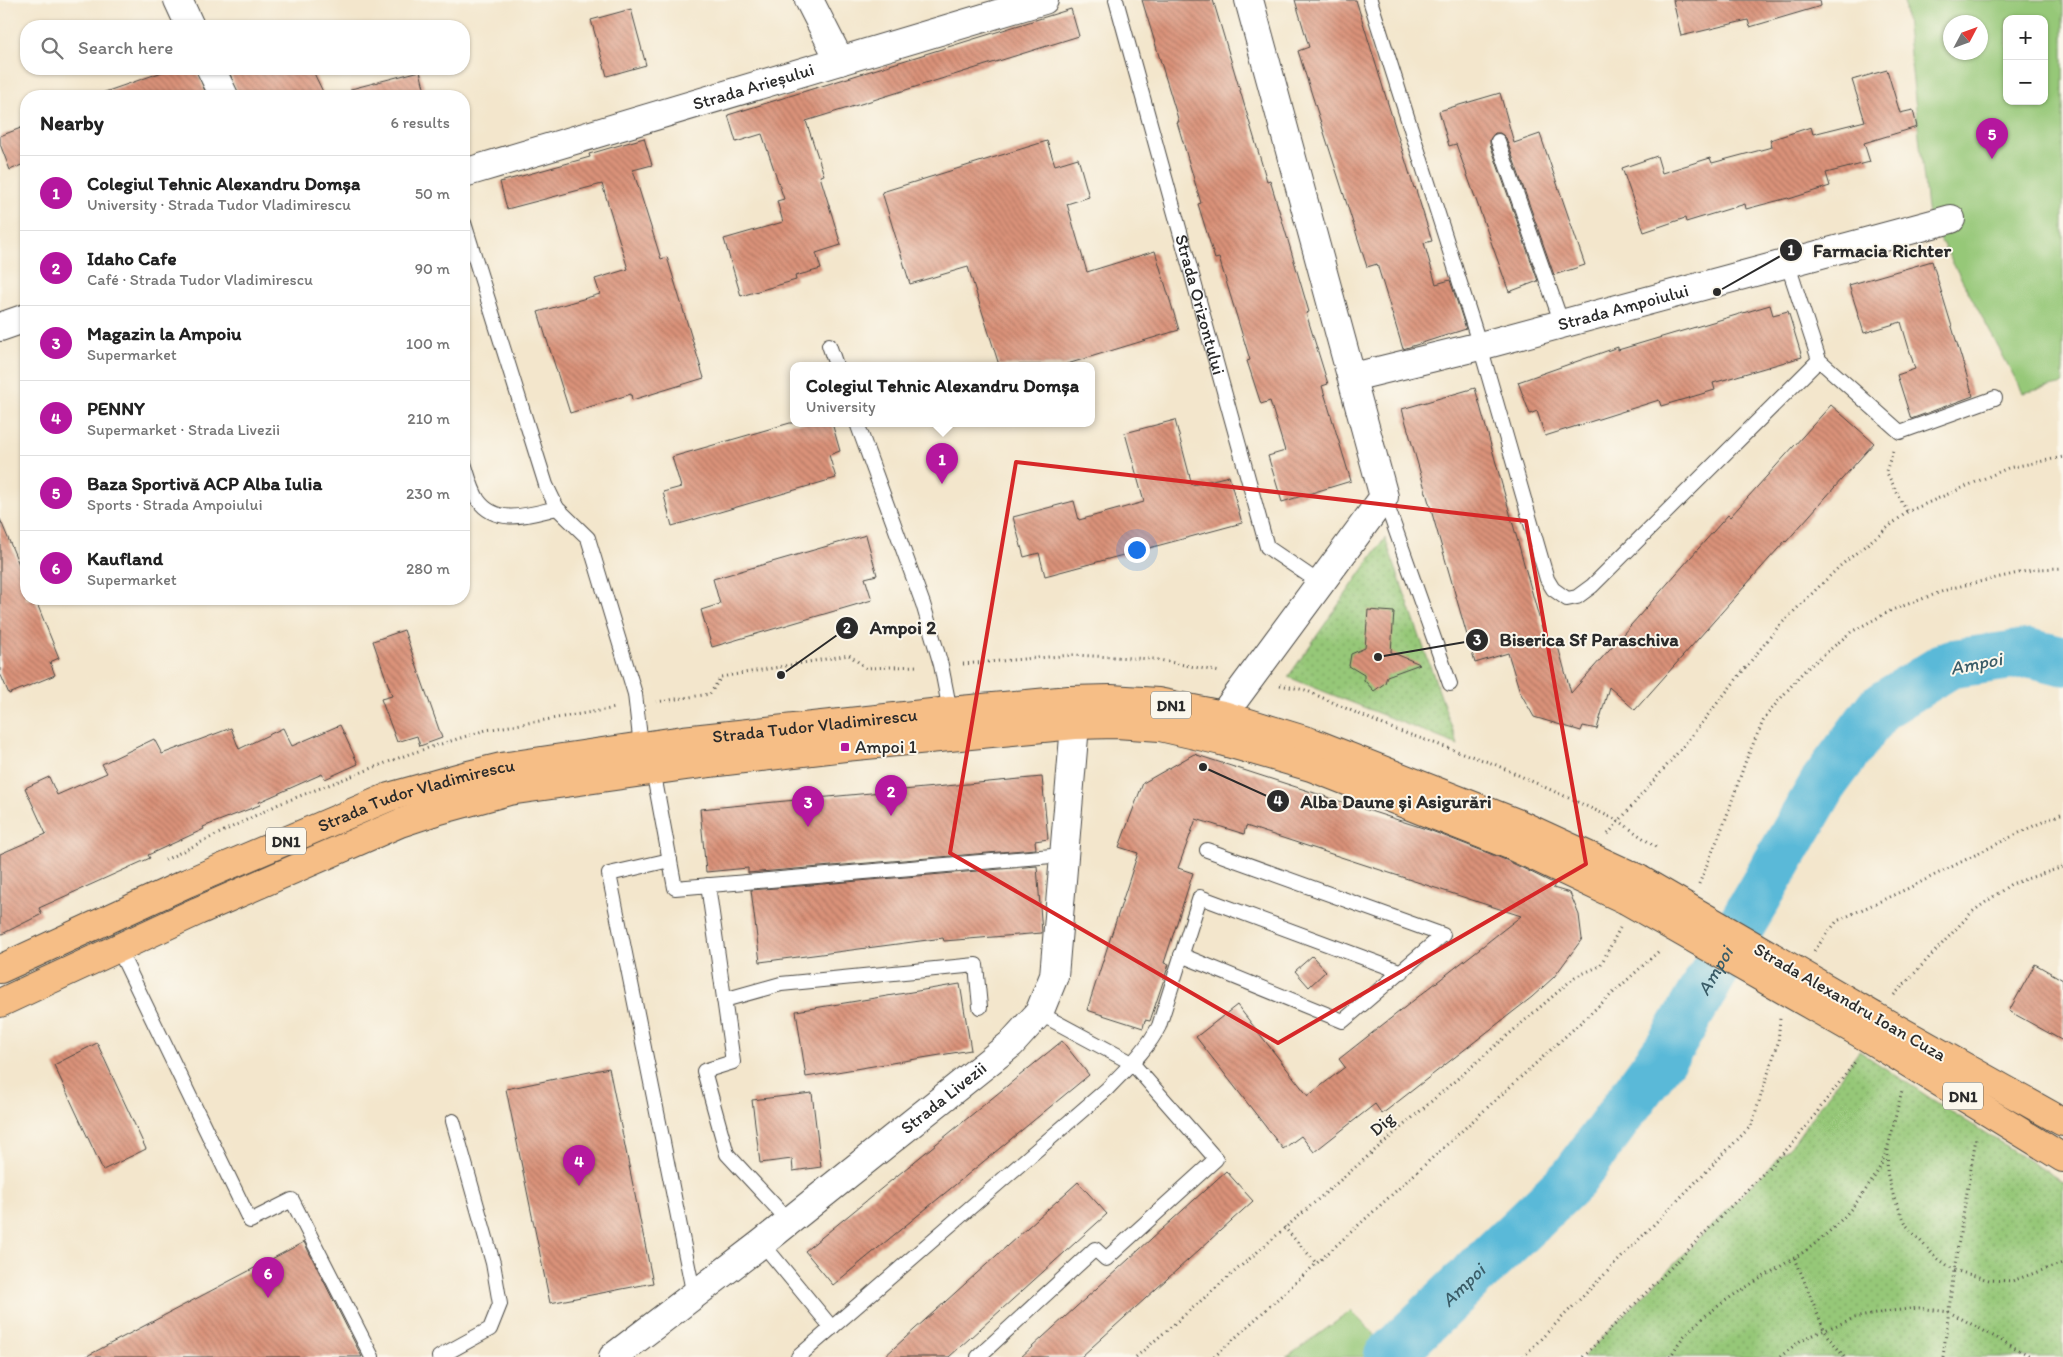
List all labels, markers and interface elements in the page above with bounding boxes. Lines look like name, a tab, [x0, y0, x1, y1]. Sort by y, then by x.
north arrow	[1943, 15, 1988, 60]
map controls	[2003, 15, 2048, 105]
button: +	[2003, 15, 2048, 60]
search box	[20, 20, 470, 75]
icon: search	[38, 34, 66, 62]
text: Search here	[78, 36, 173, 59]
street label: Strada Arieșului	[690, 58, 817, 115]
button: −	[2003, 60, 2048, 105]
text: Nearby	[40, 110, 104, 135]
text: 6 results	[390, 113, 450, 132]
pin: 5	[1976, 118, 2008, 159]
text: Colegiul Tehnic Alexandru Domșa	[87, 172, 360, 195]
text: 1	[52, 184, 60, 203]
text: 50 m	[415, 184, 450, 203]
text: University · Strada Tudor Vladimirescu	[87, 195, 351, 214]
street label: Strada Orizontului	[1170, 232, 1230, 377]
callout: Farmacia Richter	[1778, 233, 1961, 267]
text: Farmacia Richter	[1813, 239, 1951, 262]
text: 1	[1788, 241, 1795, 259]
text: Idaho Cafe	[87, 247, 176, 270]
text: 2	[52, 259, 60, 278]
text: 90 m	[415, 259, 450, 278]
text: Café · Strada Tudor Vladimirescu	[87, 270, 313, 289]
street label: Strada Ampoiului	[1555, 279, 1691, 336]
text: Magazin la Ampoiu	[87, 322, 242, 345]
text: 3	[52, 334, 60, 353]
text: 100 m	[406, 334, 450, 353]
text: Supermarket	[87, 345, 177, 364]
popup	[790, 362, 1095, 427]
text: Colegiul Tehnic Alexandru Domșa	[806, 374, 1079, 397]
text: PENNY	[87, 397, 145, 420]
text: University	[806, 397, 876, 416]
text: 4	[51, 409, 61, 428]
text: 210 m	[407, 409, 450, 428]
text: Supermarket · Strada Livezii	[87, 420, 280, 439]
pin: 1	[926, 443, 958, 484]
text: Baza Sportivă ACP Alba Iulia	[87, 472, 322, 495]
text: 5	[52, 484, 60, 503]
text: 230 m	[406, 484, 450, 503]
text: Sports · Strada Ampoiului	[87, 495, 262, 514]
your location	[1124, 537, 1150, 563]
text: Kaufland	[87, 547, 163, 570]
text: 6	[52, 559, 60, 578]
text: 280 m	[406, 559, 450, 578]
text: Supermarket	[87, 570, 177, 589]
callout: Ampoi 2	[834, 611, 946, 645]
text: Ampoi 2	[869, 616, 936, 639]
text: 2	[843, 619, 851, 637]
callout: Biserica Sf Paraschiva	[1464, 623, 1689, 657]
text: Biserica Sf Paraschiva	[1499, 628, 1679, 651]
text: 3	[1473, 631, 1481, 649]
water label: Ampoi	[1948, 647, 2006, 680]
road number: DN1	[1151, 692, 1191, 718]
street label: Strada Tudor Vladimirescu	[711, 704, 919, 748]
place label: Ampoi 1	[855, 736, 917, 758]
marker: Ampoi 1	[839, 741, 851, 753]
street label: Strada Tudor Vladimirescu	[314, 754, 516, 837]
pin: 2	[875, 775, 907, 816]
callout: Alba Daune și Asigurări	[1266, 784, 1502, 818]
pin: 3	[792, 786, 824, 827]
text: Alba Daune și Asigurări	[1299, 790, 1492, 813]
text: 4	[1273, 792, 1283, 810]
road number: DN1	[266, 828, 306, 854]
street label: Strada Alexandru Ioan Cuza	[1750, 938, 1951, 1066]
water label: Ampoi	[1692, 941, 1739, 999]
street label: Strada Livezii	[896, 1057, 991, 1139]
road number: DN1	[1943, 1082, 1983, 1110]
street label: Dig	[1365, 1107, 1400, 1141]
pin: 4	[563, 1145, 595, 1186]
pin: 6	[252, 1257, 284, 1298]
water label: Ampoi	[1437, 1257, 1492, 1312]

